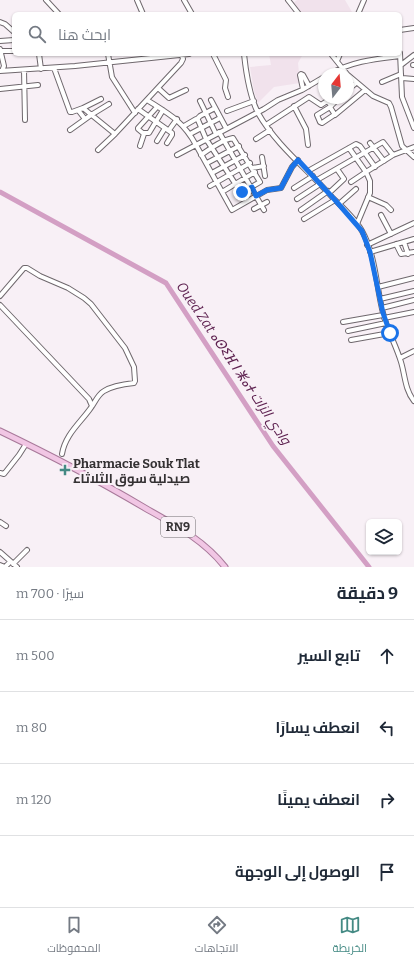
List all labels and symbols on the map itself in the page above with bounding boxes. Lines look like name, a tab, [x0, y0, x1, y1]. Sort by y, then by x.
north arrow	[318, 68, 354, 104]
route end	[233, 183, 251, 201]
water label: Oued Zat ⴰⵙⵉⴼ ⵏ ⵥⴰⵜ وادي الزات	[170, 279, 295, 451]
route start	[381, 324, 399, 342]
place label: Pharmacie Souk Tlat صيدلية سوق الثلاثاء	[73, 456, 200, 487]
marker: Pharmacie Souk Tlat صيدلية سوق الثلاثاء	[60, 465, 70, 475]
road number: RN9	[161, 517, 195, 537]

